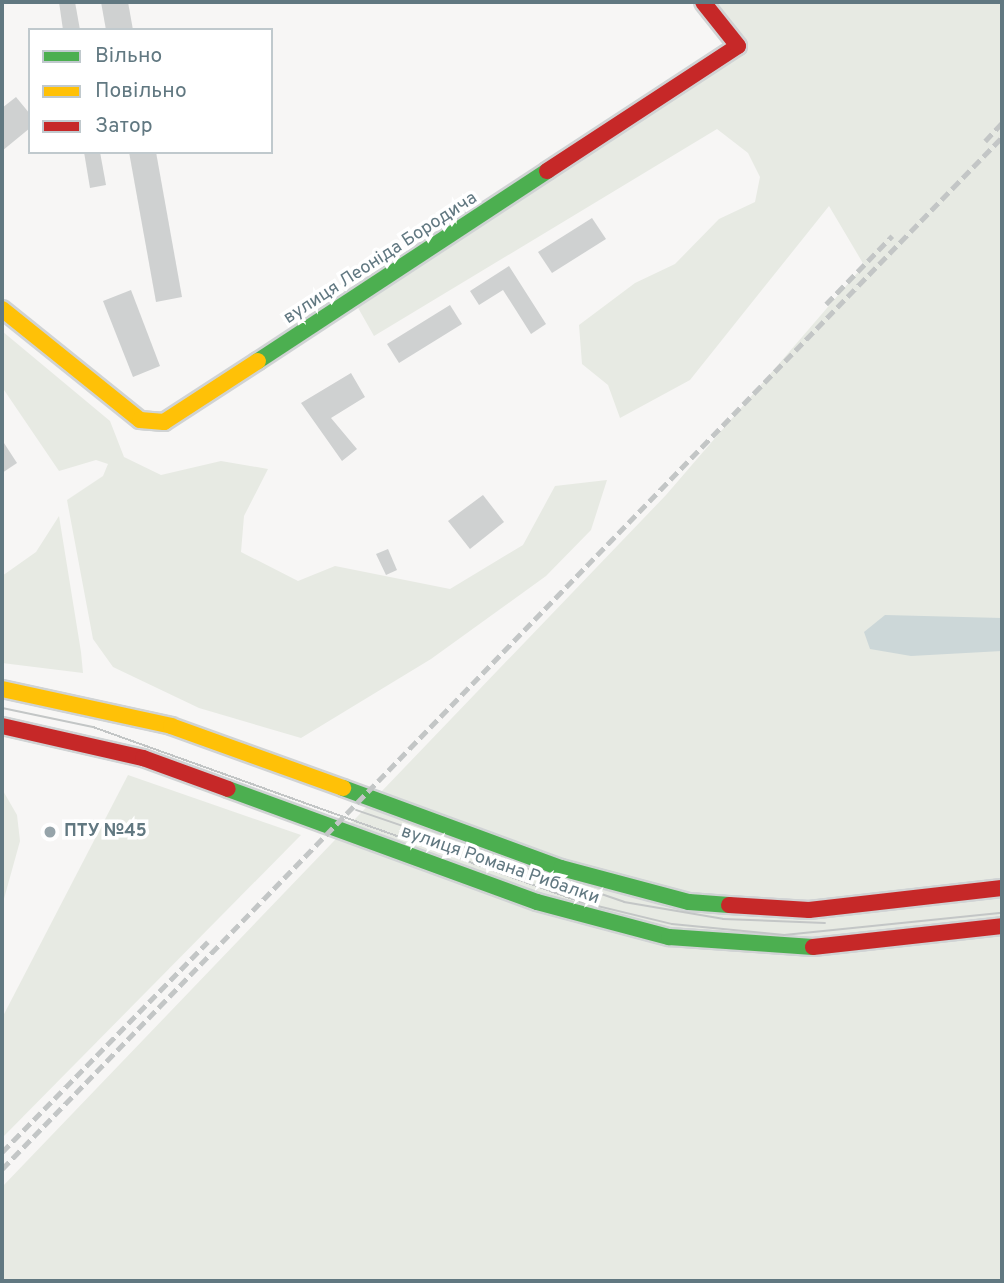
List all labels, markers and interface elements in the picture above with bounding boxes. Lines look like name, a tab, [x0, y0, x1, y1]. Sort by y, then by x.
legend	[28, 28, 273, 154]
text: Вільно	[95, 43, 162, 70]
text: Повільно	[95, 78, 187, 105]
text: Затор	[95, 113, 153, 140]
street label: вулиця Леоніда Бородича	[280, 188, 482, 330]
place label: ПТУ №45	[64, 821, 147, 843]
street label: вулиця Романа Рибалки	[398, 822, 602, 910]
marker: ПТУ №45	[42, 824, 58, 840]

